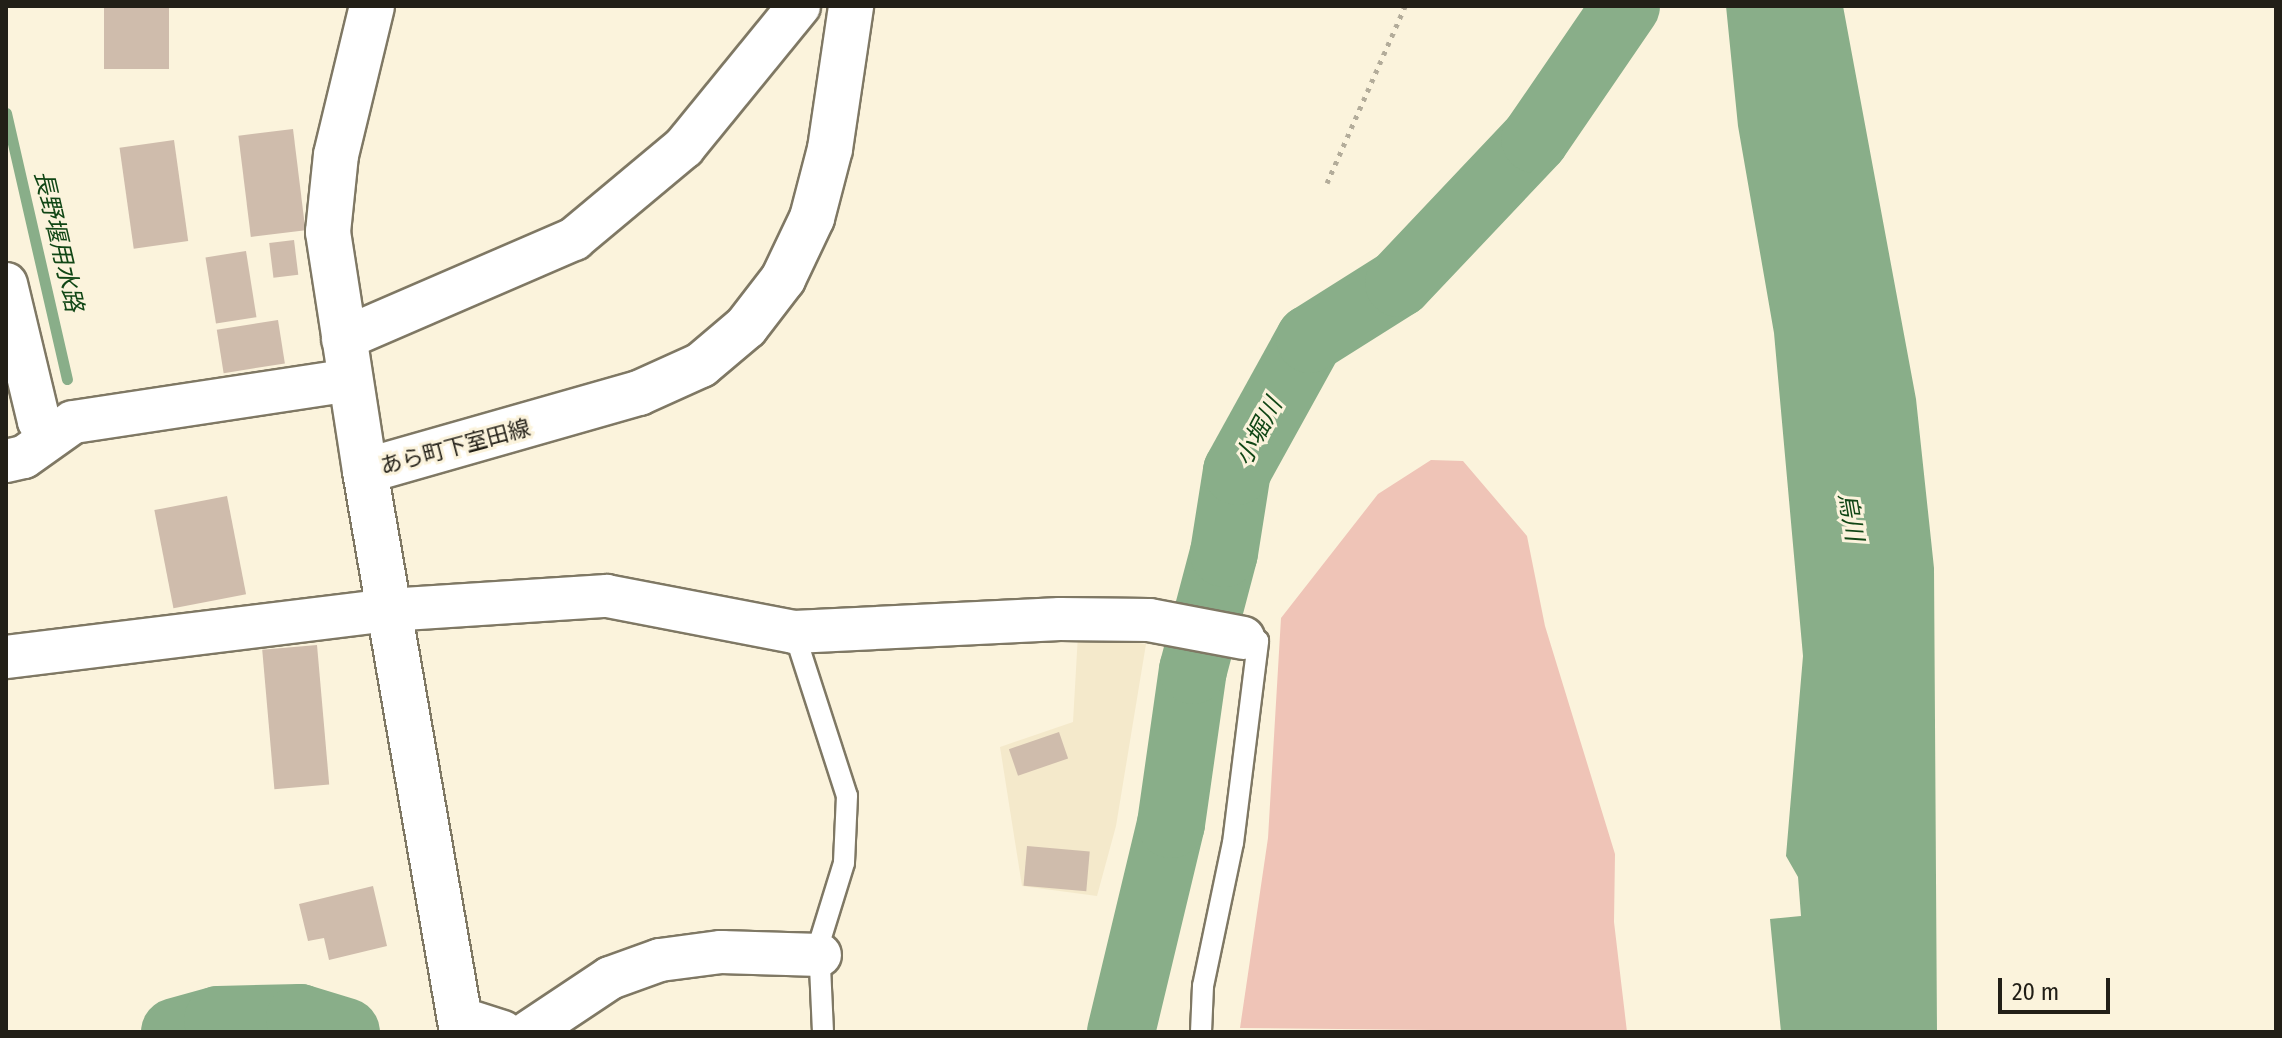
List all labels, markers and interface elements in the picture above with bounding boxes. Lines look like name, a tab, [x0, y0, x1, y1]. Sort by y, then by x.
water label: 長野堰用水路	[28, 168, 88, 314]
water label: 小堀川	[1229, 393, 1289, 471]
street label: あら町下室田線	[377, 414, 533, 480]
water label: 烏川	[1832, 491, 1868, 543]
scale bar	[2002, 962, 2114, 1012]
text: 20 m	[2012, 978, 2059, 1006]

